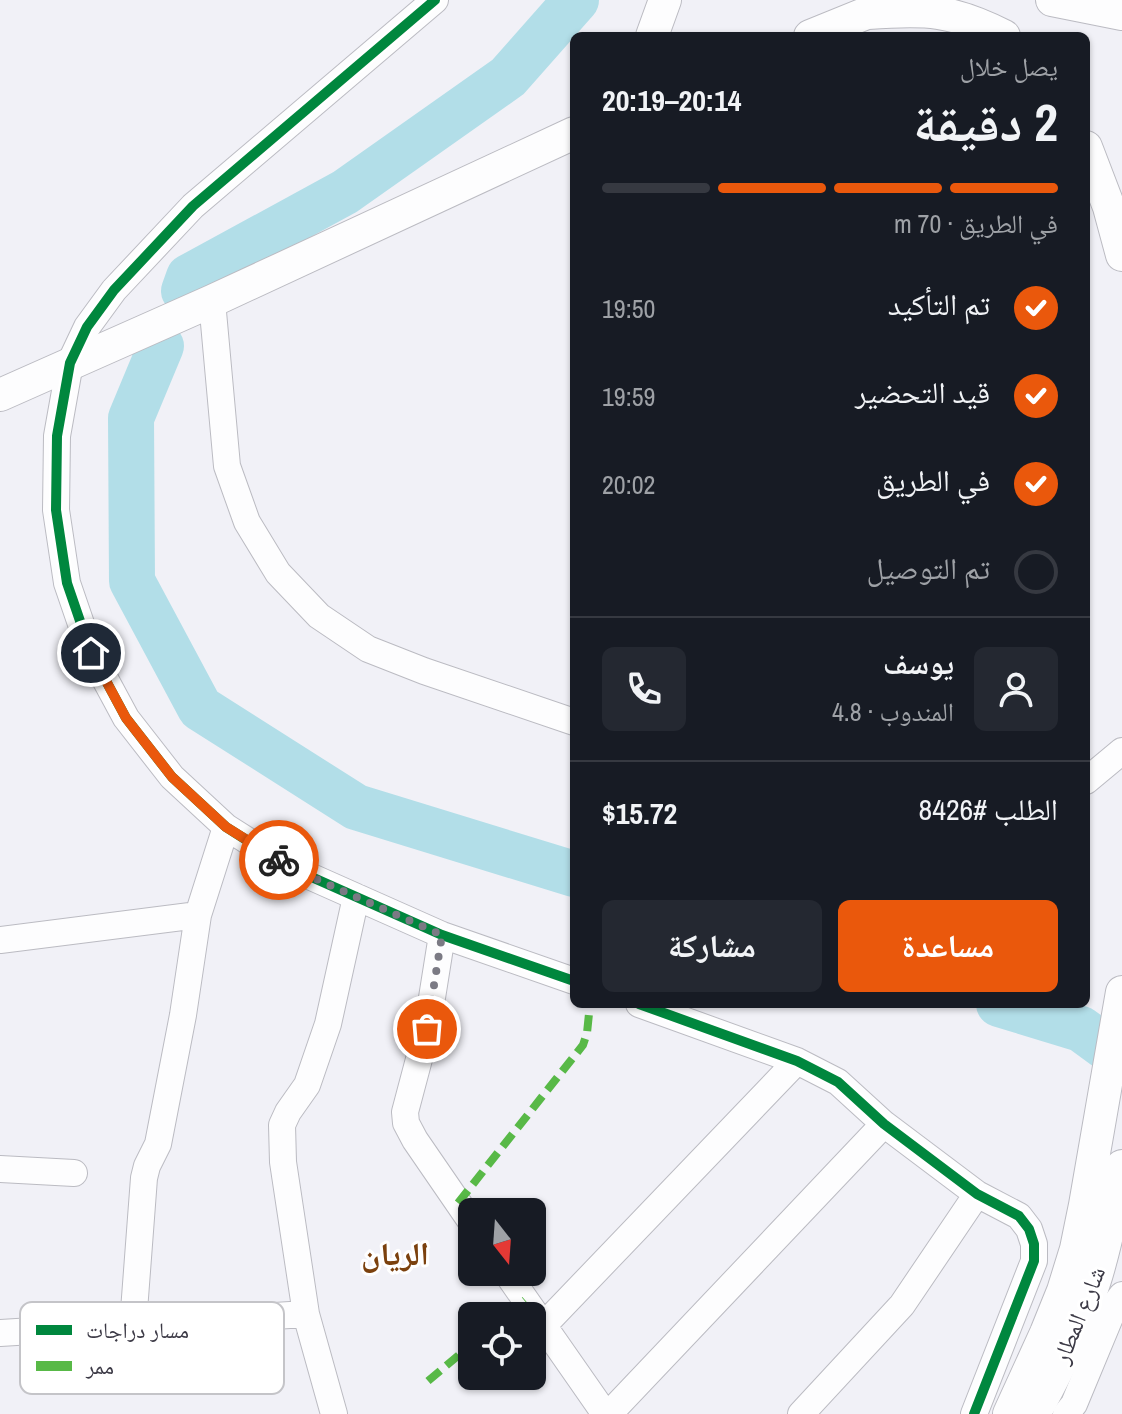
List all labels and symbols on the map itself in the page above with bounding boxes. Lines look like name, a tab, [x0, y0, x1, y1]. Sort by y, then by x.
pin	[57, 619, 125, 687]
courier	[239, 820, 319, 900]
pin	[393, 995, 461, 1063]
north arrow	[458, 1198, 546, 1286]
district label: الريان	[361, 1232, 429, 1275]
street label: شارع المطار	[1044, 1261, 1112, 1369]
legend	[20, 1302, 284, 1394]
text: مسار دراجات	[86, 1315, 189, 1345]
text: ممر	[85, 1351, 114, 1381]

